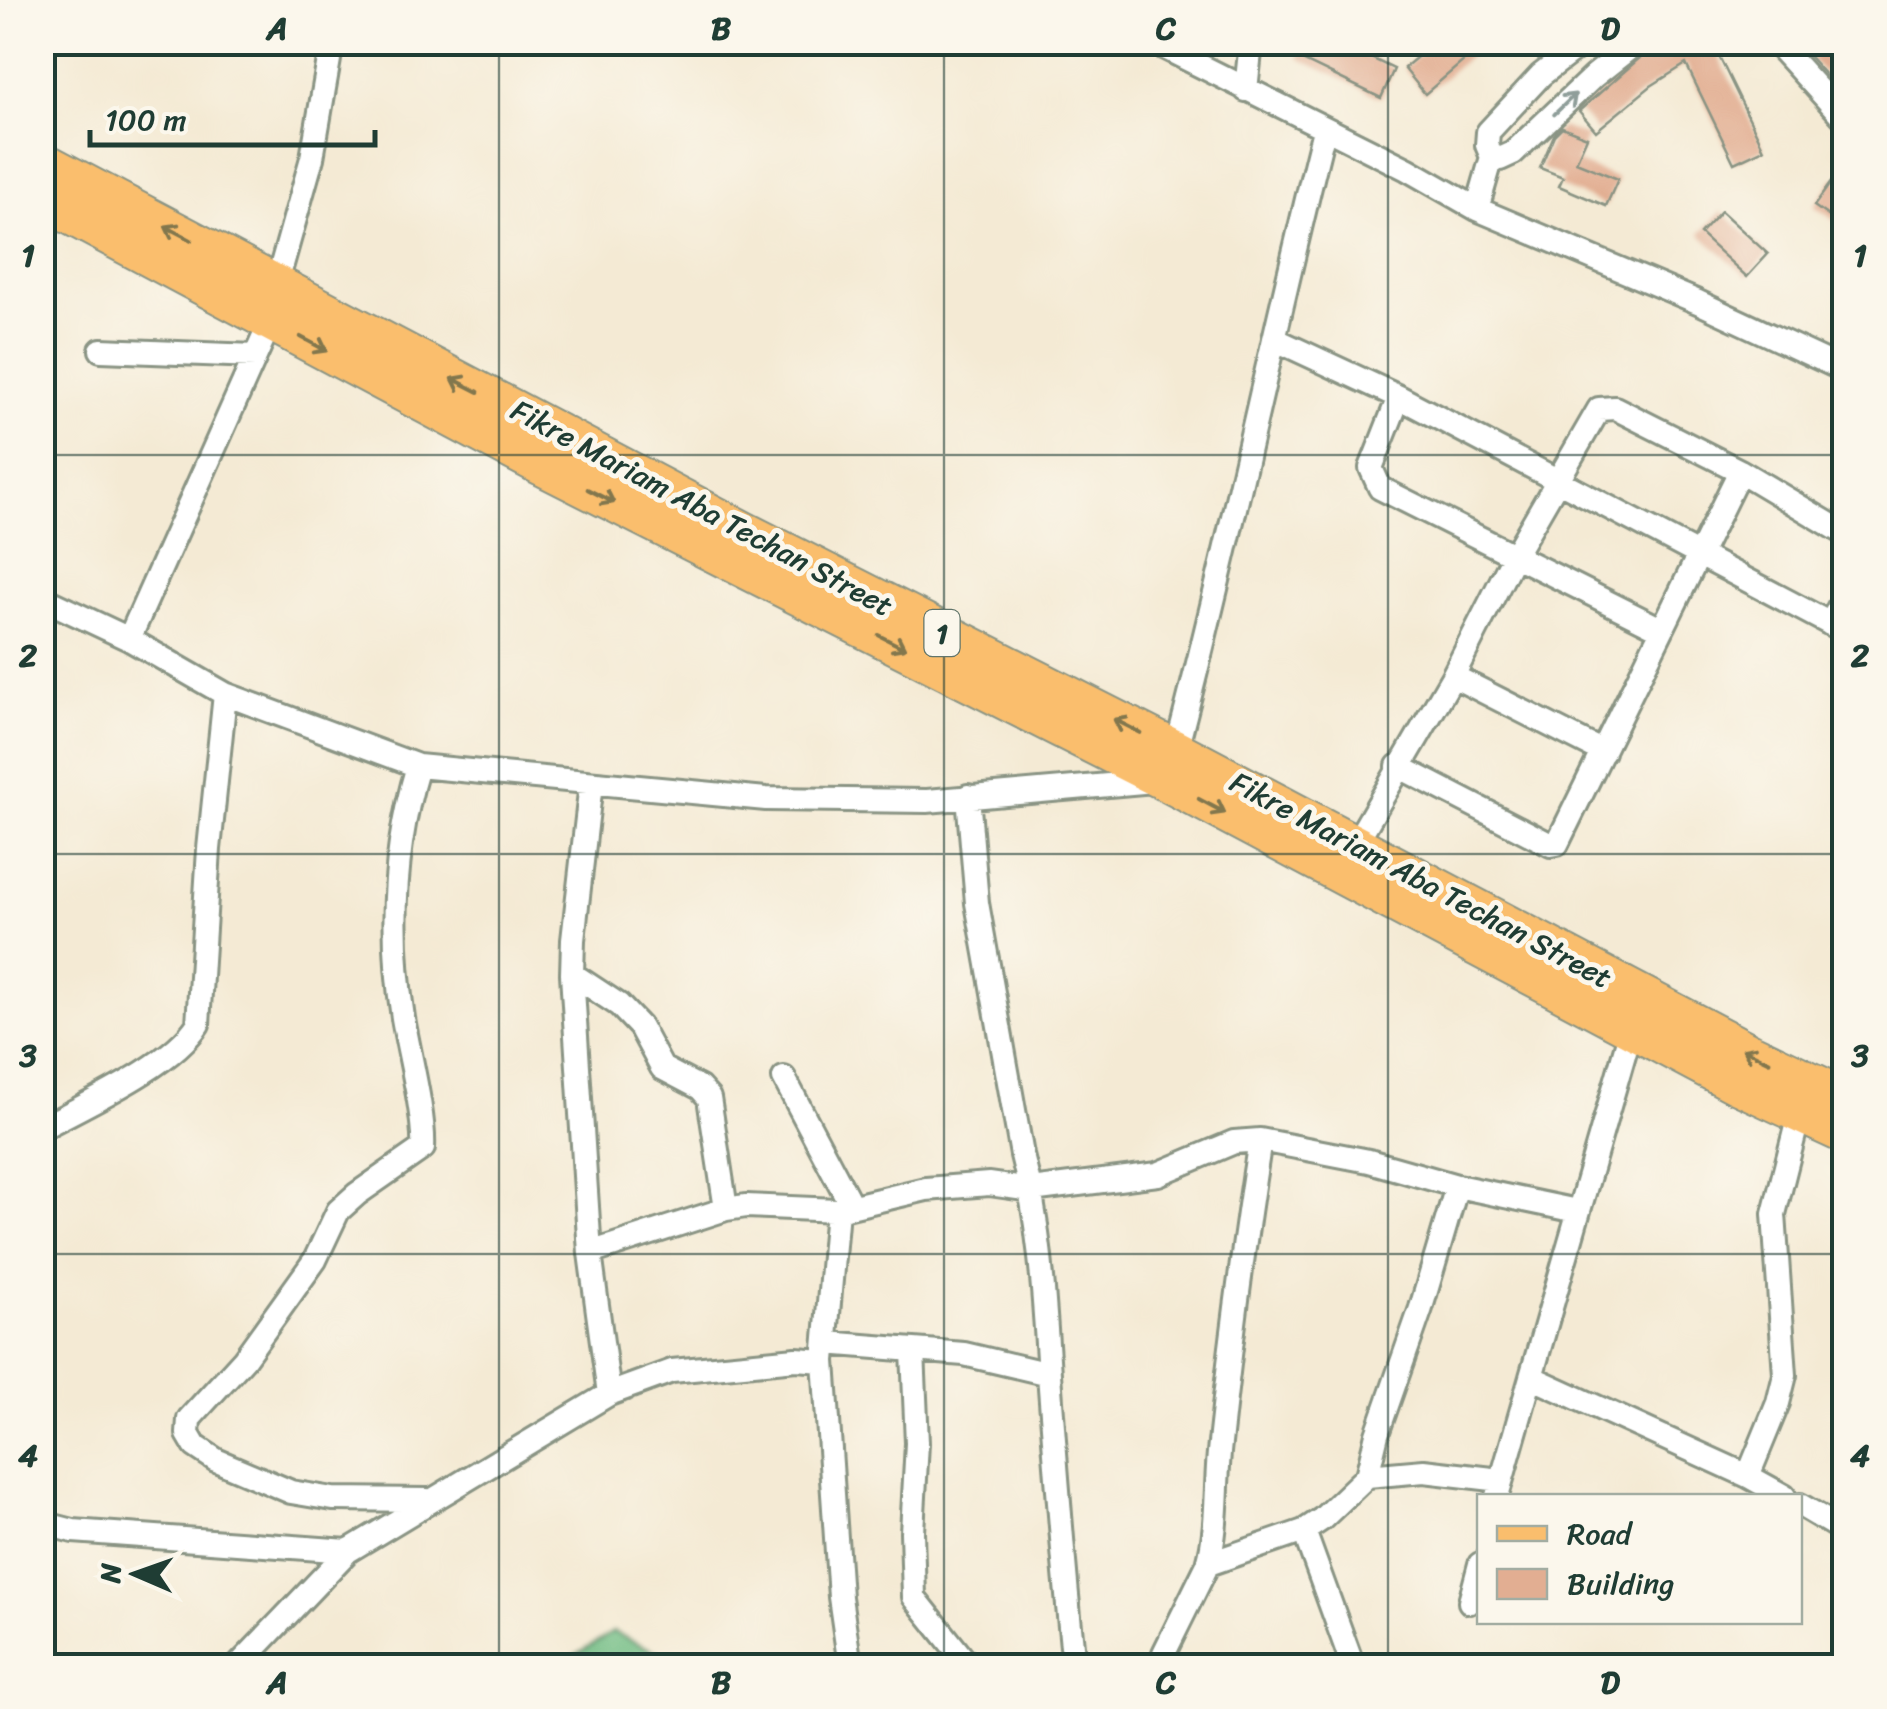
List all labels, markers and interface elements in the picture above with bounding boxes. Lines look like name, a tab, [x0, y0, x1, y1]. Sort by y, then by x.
text: A	[265, 0, 288, 57]
text: B	[711, 0, 731, 57]
text: C	[1155, 0, 1177, 57]
text: D	[1600, 0, 1620, 57]
scale bar	[90, 85, 375, 147]
text: 100 m	[105, 93, 187, 147]
one-way arrow	[1552, 93, 1577, 116]
one-way arrow	[164, 222, 193, 242]
text: 1	[21, 227, 35, 284]
text: 1	[1853, 227, 1867, 284]
one-way arrow	[299, 335, 329, 354]
one-way arrow	[451, 375, 481, 394]
street label: Fikre Mariam Aba Techan Street	[501, 384, 903, 632]
one-way arrow	[586, 487, 616, 506]
road number: 1	[924, 610, 960, 656]
text: 2	[19, 627, 38, 684]
text: 2	[1851, 627, 1870, 684]
one-way arrow	[876, 632, 906, 652]
one-way arrow	[1113, 716, 1143, 735]
street label: Fikre Mariam Aba Techan Street	[1220, 756, 1622, 1004]
one-way arrow	[1197, 797, 1226, 816]
text: 3	[18, 1027, 37, 1084]
text: 3	[1850, 1027, 1869, 1084]
one-way arrow	[1742, 1045, 1772, 1064]
text: 4	[18, 1427, 38, 1484]
text: 4	[1850, 1427, 1870, 1484]
legend	[1477, 1494, 1802, 1624]
text: Road	[1567, 1507, 1634, 1561]
north arrow	[85, 1524, 185, 1624]
text: Building	[1567, 1557, 1674, 1611]
text: N	[86, 1562, 135, 1585]
text: A	[265, 1654, 288, 1709]
text: B	[711, 1654, 731, 1709]
text: C	[1155, 1654, 1177, 1709]
text: D	[1600, 1654, 1620, 1709]

